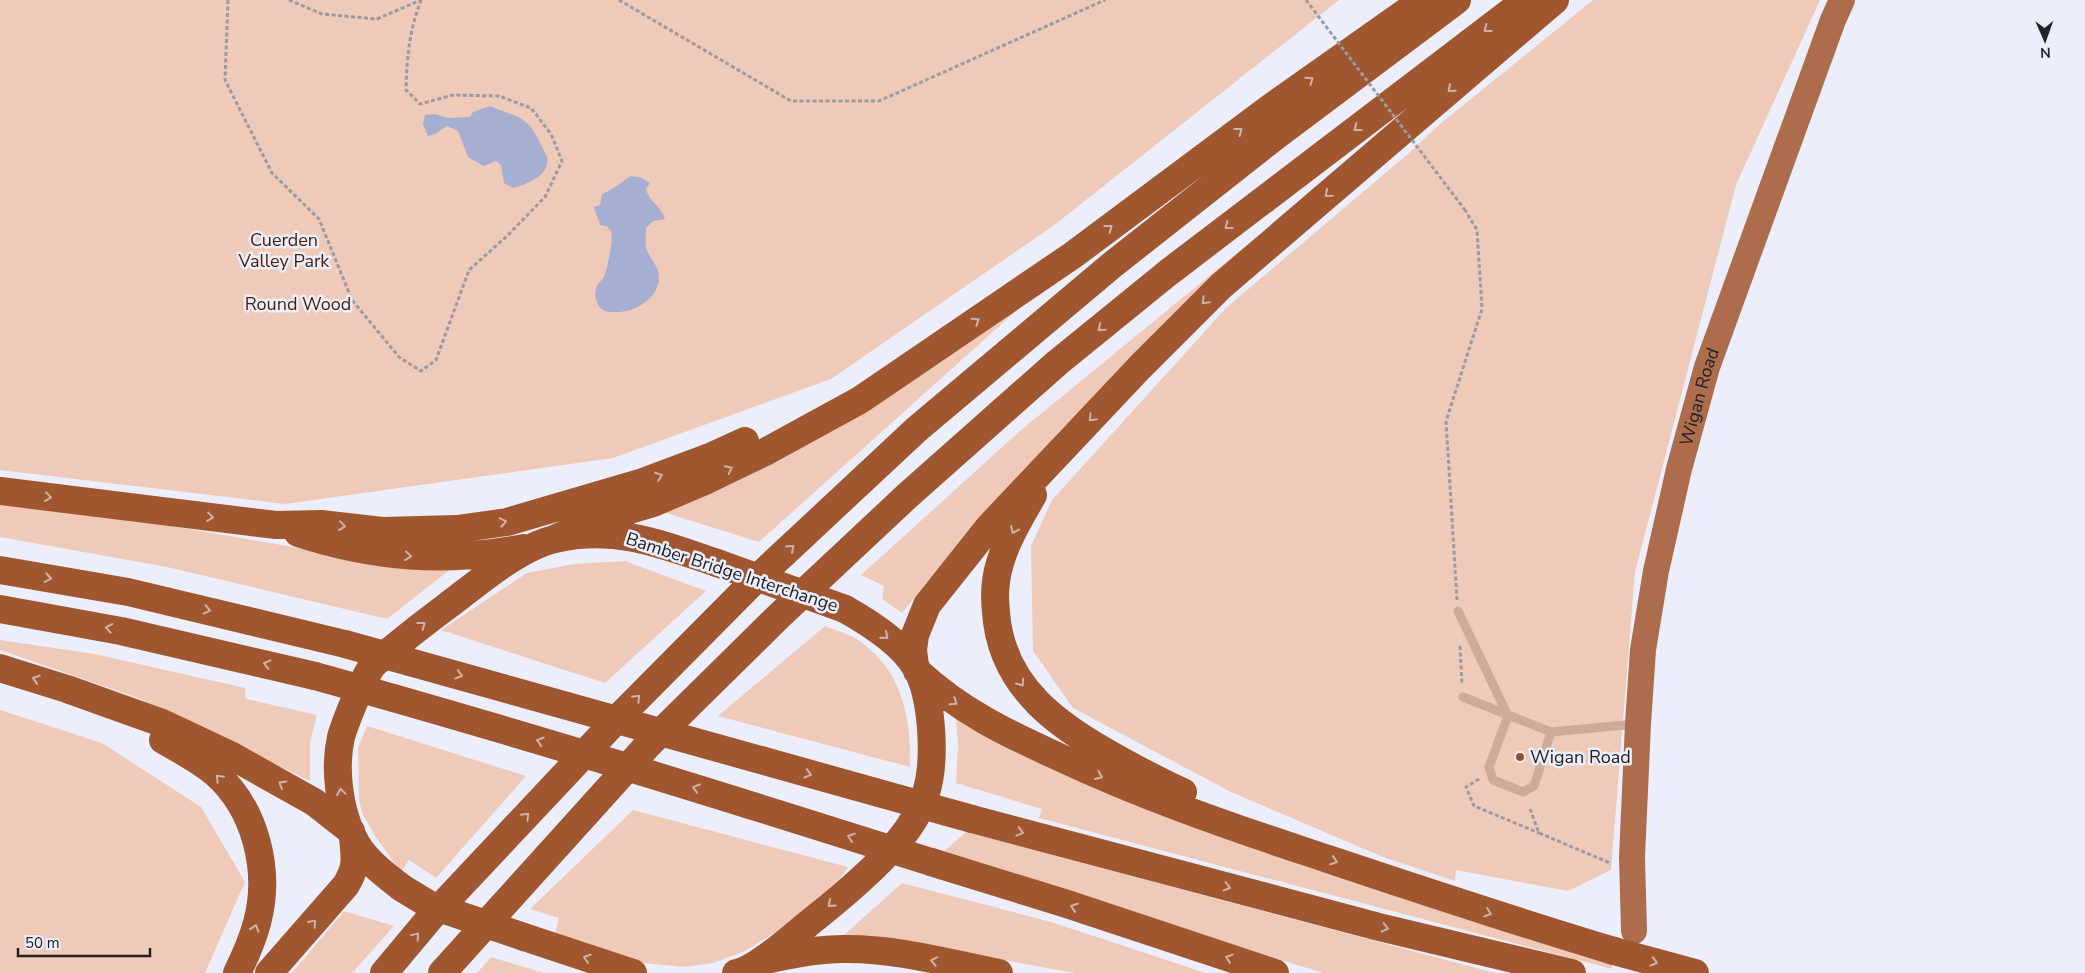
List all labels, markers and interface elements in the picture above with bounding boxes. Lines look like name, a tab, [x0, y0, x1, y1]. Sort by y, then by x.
north arrow	[2020, 15, 2070, 65]
one-way arrow	[1484, 24, 1493, 32]
text: N	[2040, 43, 2051, 62]
one-way arrow	[1304, 77, 1314, 86]
one-way arrow	[1448, 83, 1457, 91]
one-way arrow	[1354, 122, 1363, 130]
one-way arrow	[1233, 128, 1243, 137]
one-way arrow	[1324, 189, 1333, 198]
one-way arrow	[1225, 221, 1234, 229]
one-way arrow	[1103, 225, 1113, 234]
park label: Cuerden Valley Park	[238, 228, 330, 273]
park label: Round Wood	[245, 292, 351, 316]
one-way arrow	[1202, 296, 1211, 305]
one-way arrow	[970, 318, 980, 327]
one-way arrow	[1098, 322, 1107, 330]
street label: Wigan Road	[1674, 344, 1725, 448]
one-way arrow	[1089, 412, 1098, 421]
one-way arrow	[724, 465, 733, 475]
one-way arrow	[654, 472, 663, 482]
one-way arrow	[45, 491, 53, 502]
one-way arrow	[206, 511, 214, 522]
one-way arrow	[499, 518, 508, 528]
one-way arrow	[338, 520, 346, 531]
one-way arrow	[1010, 525, 1021, 534]
street label: Bamber Bridge Interchange	[623, 526, 841, 618]
one-way arrow	[785, 545, 794, 554]
one-way arrow	[404, 550, 412, 561]
one-way arrow	[44, 573, 52, 583]
one-way arrow	[203, 604, 212, 615]
one-way arrow	[416, 622, 426, 631]
one-way arrow	[104, 624, 113, 634]
one-way arrow	[880, 630, 889, 639]
one-way arrow	[263, 659, 272, 670]
one-way arrow	[455, 670, 463, 680]
one-way arrow	[33, 675, 41, 685]
one-way arrow	[1015, 677, 1024, 687]
one-way arrow	[632, 695, 641, 704]
one-way arrow	[949, 696, 958, 705]
one-way arrow	[537, 737, 545, 747]
place label: Wigan Road	[1530, 745, 1631, 769]
marker: Wigan Road	[1514, 751, 1526, 763]
one-way arrow	[803, 768, 811, 778]
one-way arrow	[1094, 770, 1103, 780]
one-way arrow	[216, 774, 225, 783]
one-way arrow	[278, 780, 287, 790]
one-way arrow	[692, 784, 700, 794]
one-way arrow	[336, 788, 346, 796]
one-way arrow	[520, 813, 529, 822]
one-way arrow	[1015, 826, 1024, 837]
one-way arrow	[847, 833, 855, 843]
one-way arrow	[1329, 855, 1338, 865]
one-way arrow	[1223, 882, 1231, 892]
one-way arrow	[828, 899, 837, 908]
one-way arrow	[1071, 903, 1079, 913]
one-way arrow	[1483, 907, 1492, 917]
one-way arrow	[307, 920, 316, 929]
one-way arrow	[1380, 922, 1389, 933]
one-way arrow	[250, 924, 260, 932]
scale bar	[18, 926, 150, 958]
one-way arrow	[410, 932, 419, 941]
text: 50 m	[25, 933, 60, 953]
one-way arrow	[583, 954, 591, 964]
one-way arrow	[1225, 954, 1233, 964]
one-way arrow	[930, 956, 939, 966]
one-way arrow	[1650, 956, 1659, 967]

